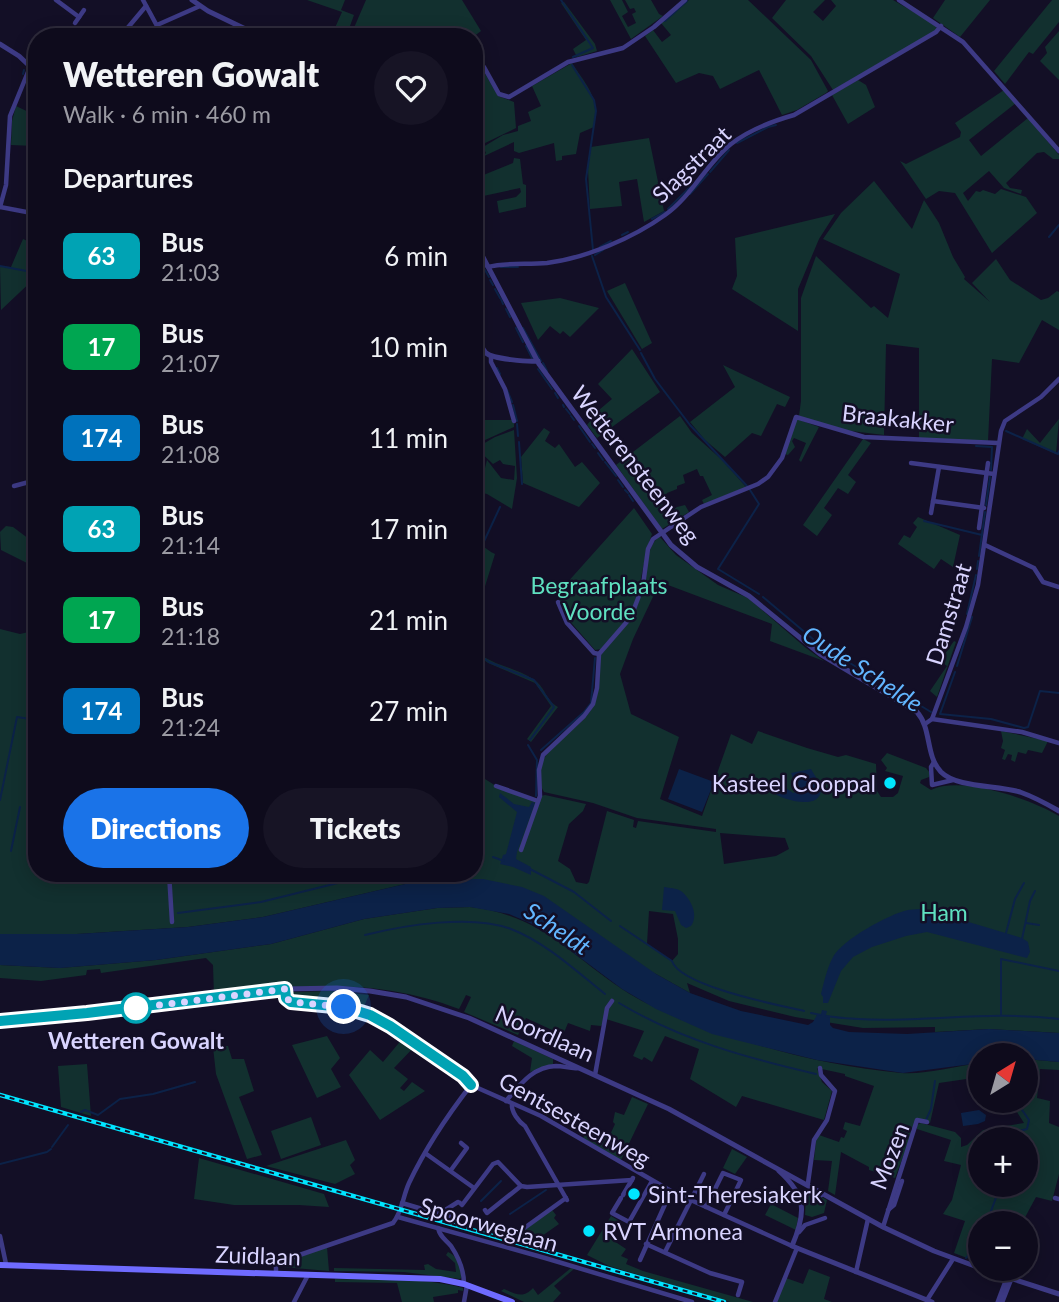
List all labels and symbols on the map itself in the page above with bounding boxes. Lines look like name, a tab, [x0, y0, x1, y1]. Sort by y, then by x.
street label: Slagstraat	[646, 119, 737, 208]
street label: Wetterensteenweg	[566, 380, 706, 548]
street label: Braakakker	[841, 398, 956, 438]
street label: Damstraat	[919, 559, 977, 668]
park label: Begraafplaats Voorde	[531, 571, 668, 625]
water label: Oude Schelde	[798, 619, 928, 717]
place label: Kasteel Cooppal	[712, 769, 876, 797]
marker: Kasteel Cooppal	[882, 775, 898, 791]
water label: Scheldt	[519, 895, 597, 961]
park label: Ham	[920, 898, 968, 926]
your location	[326, 989, 361, 1024]
marker: Wetteren Gowalt	[121, 993, 151, 1023]
street label: Noordlaan	[491, 999, 599, 1067]
place label: Wetteren Gowalt	[48, 1026, 225, 1054]
north arrow	[968, 1043, 1038, 1113]
street label: Gentsesteenweg	[494, 1066, 656, 1172]
street label: Mozen	[864, 1119, 914, 1193]
place label: Sint-Theresiakerk	[648, 1180, 823, 1208]
marker: Sint-Theresiakerk	[626, 1186, 642, 1202]
street label: Spoorweglaan	[417, 1191, 561, 1257]
place label: RVT Armonea	[603, 1217, 743, 1245]
marker: RVT Armonea	[581, 1223, 597, 1239]
street label: Zuidlaan	[215, 1240, 301, 1270]

